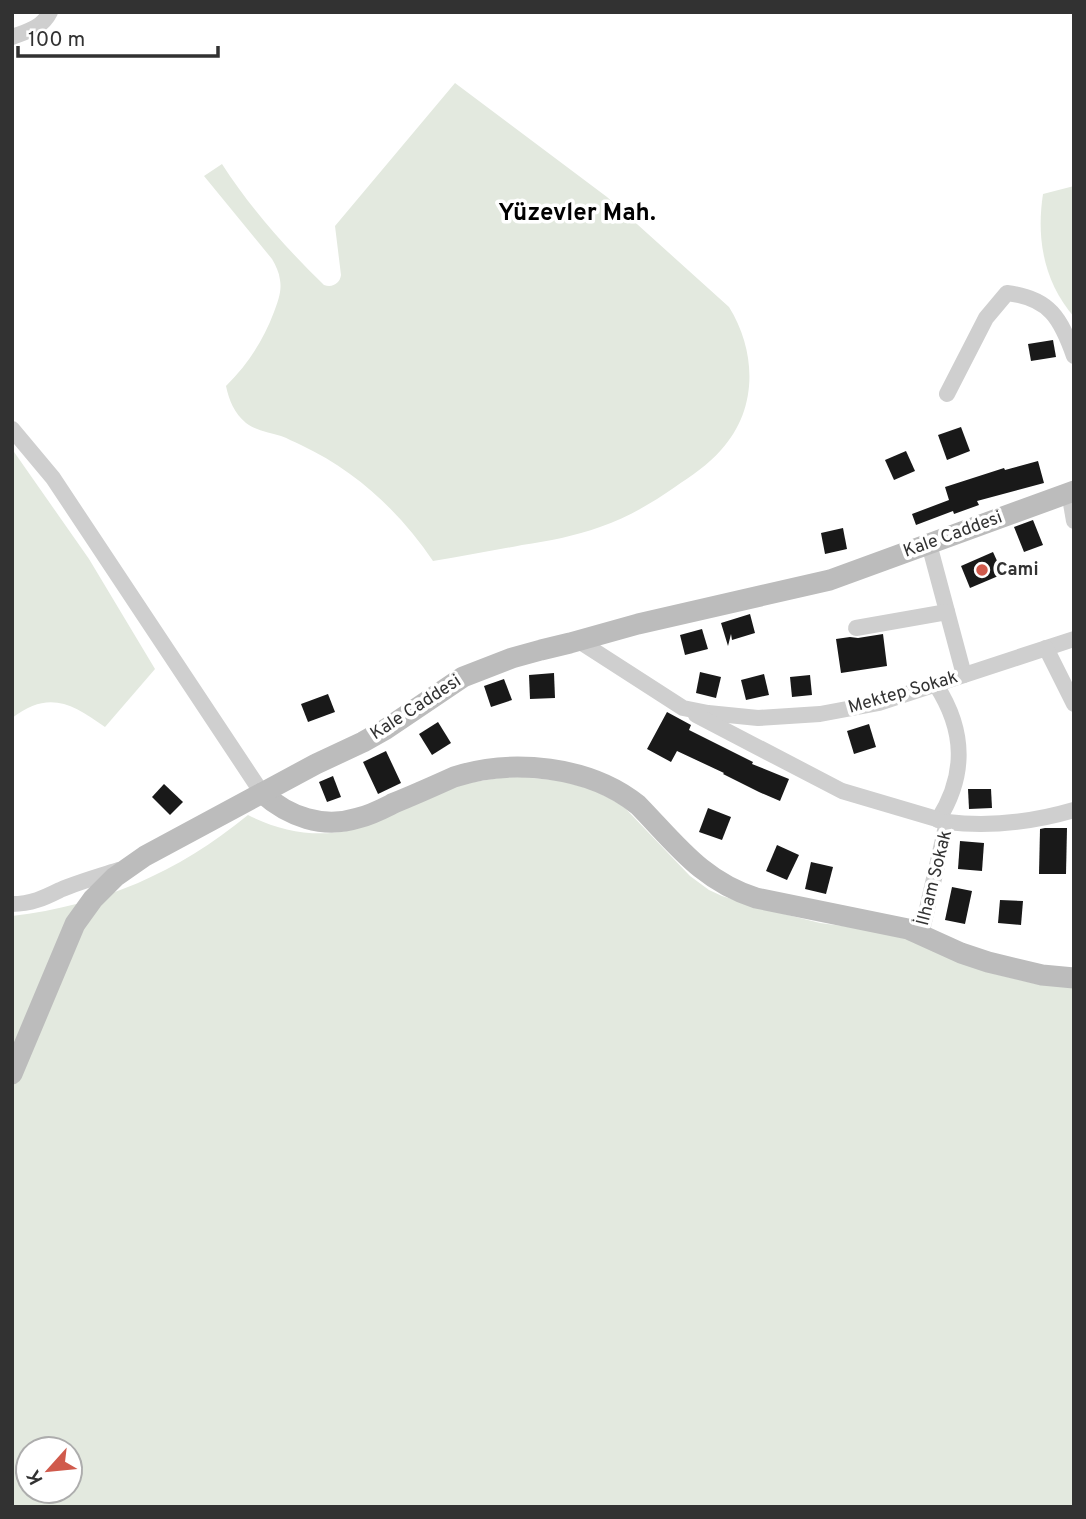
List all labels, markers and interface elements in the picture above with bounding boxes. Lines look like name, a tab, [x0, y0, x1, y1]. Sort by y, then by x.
scale bar	[18, 14, 217, 58]
text: 100 m	[28, 27, 85, 54]
district label: Yüzevler Mah.	[498, 199, 656, 229]
street label: Kale Caddesi	[900, 506, 1006, 564]
place label: Cami	[996, 559, 1039, 582]
marker: Cami	[974, 562, 990, 578]
street label: Mektep Sokak	[845, 666, 961, 720]
street label: Kale Caddesi	[366, 670, 466, 746]
street label: İlham Sokak	[910, 827, 958, 928]
north arrow	[14, 1435, 84, 1505]
text: K	[22, 1465, 49, 1488]

